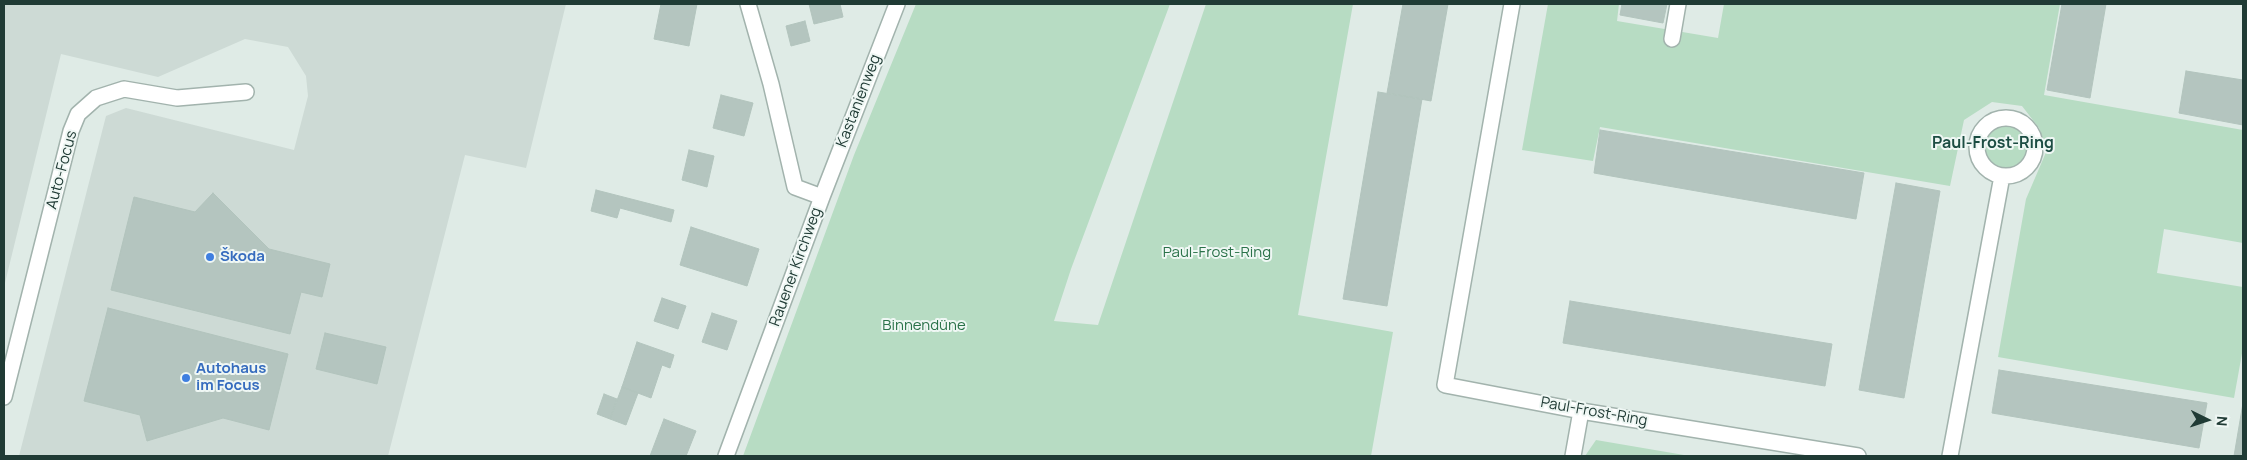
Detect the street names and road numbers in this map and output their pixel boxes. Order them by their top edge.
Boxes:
street label: Kastanienweg [833,52,885,150]
street label: Auto-Focus [43,129,81,211]
street label: Rauener Kirchweg [766,205,826,329]
street label: Paul-Frost-Ring [1539,394,1649,430]

